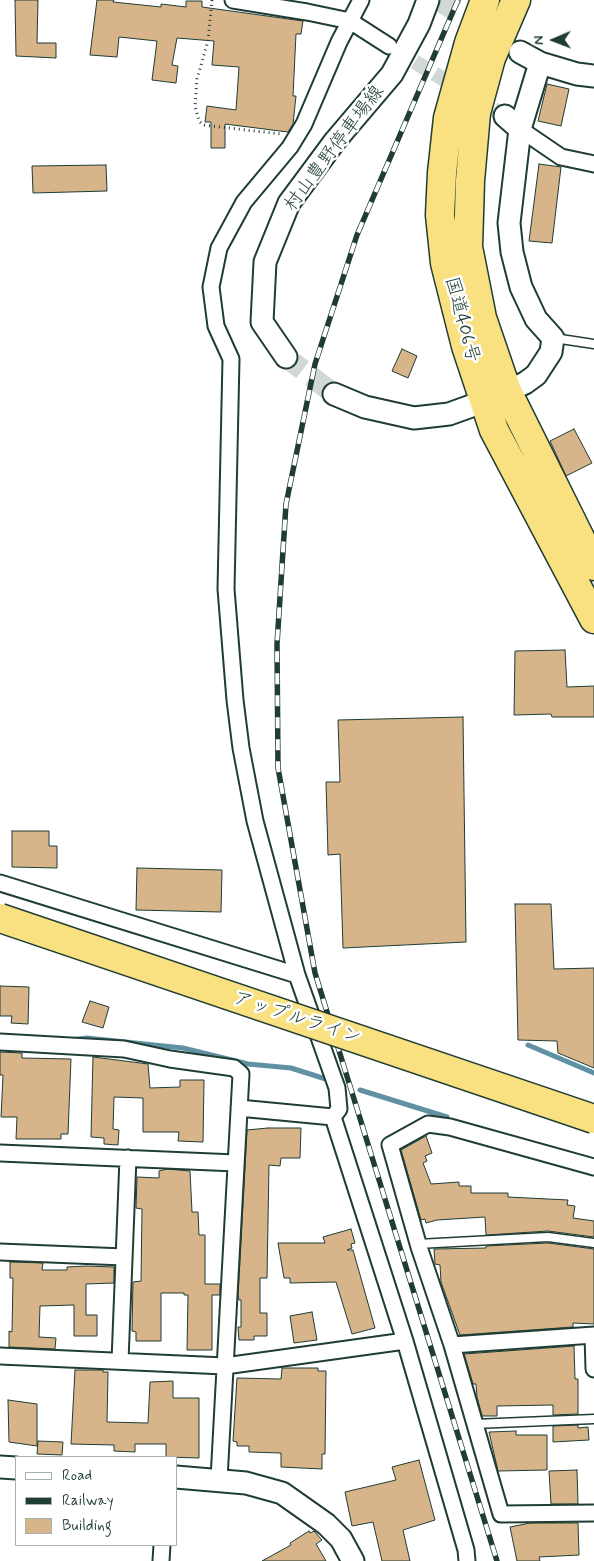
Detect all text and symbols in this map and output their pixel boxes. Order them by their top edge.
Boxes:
north arrow [529,15,579,65]
text: N [530,35,548,45]
street label: 村山豊野停車場線 [280,81,390,217]
street label: 国道406号 [439,275,483,365]
street label: アップルライン [230,988,364,1050]
legend [15,1456,178,1546]
text: Road [62,1466,92,1486]
text: Railway [62,1491,114,1511]
text: Building [62,1516,112,1536]

